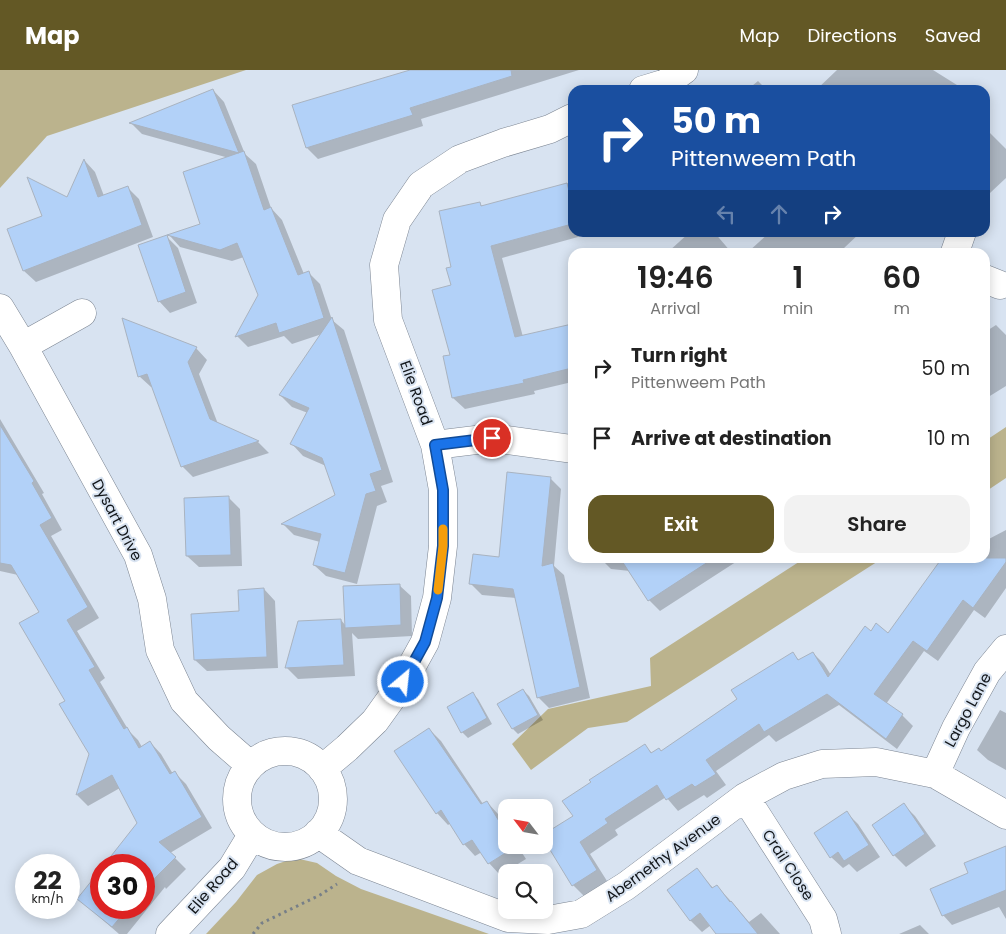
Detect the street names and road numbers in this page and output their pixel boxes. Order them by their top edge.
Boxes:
street label: Elie Road [395,358,438,428]
street label: Dysart Drive [87,475,148,564]
street label: Largo Lane [939,669,996,751]
street label: Abernethy Avenue [601,809,725,907]
street label: Crail Close [758,825,819,904]
street label: Elie Road [183,853,243,918]

